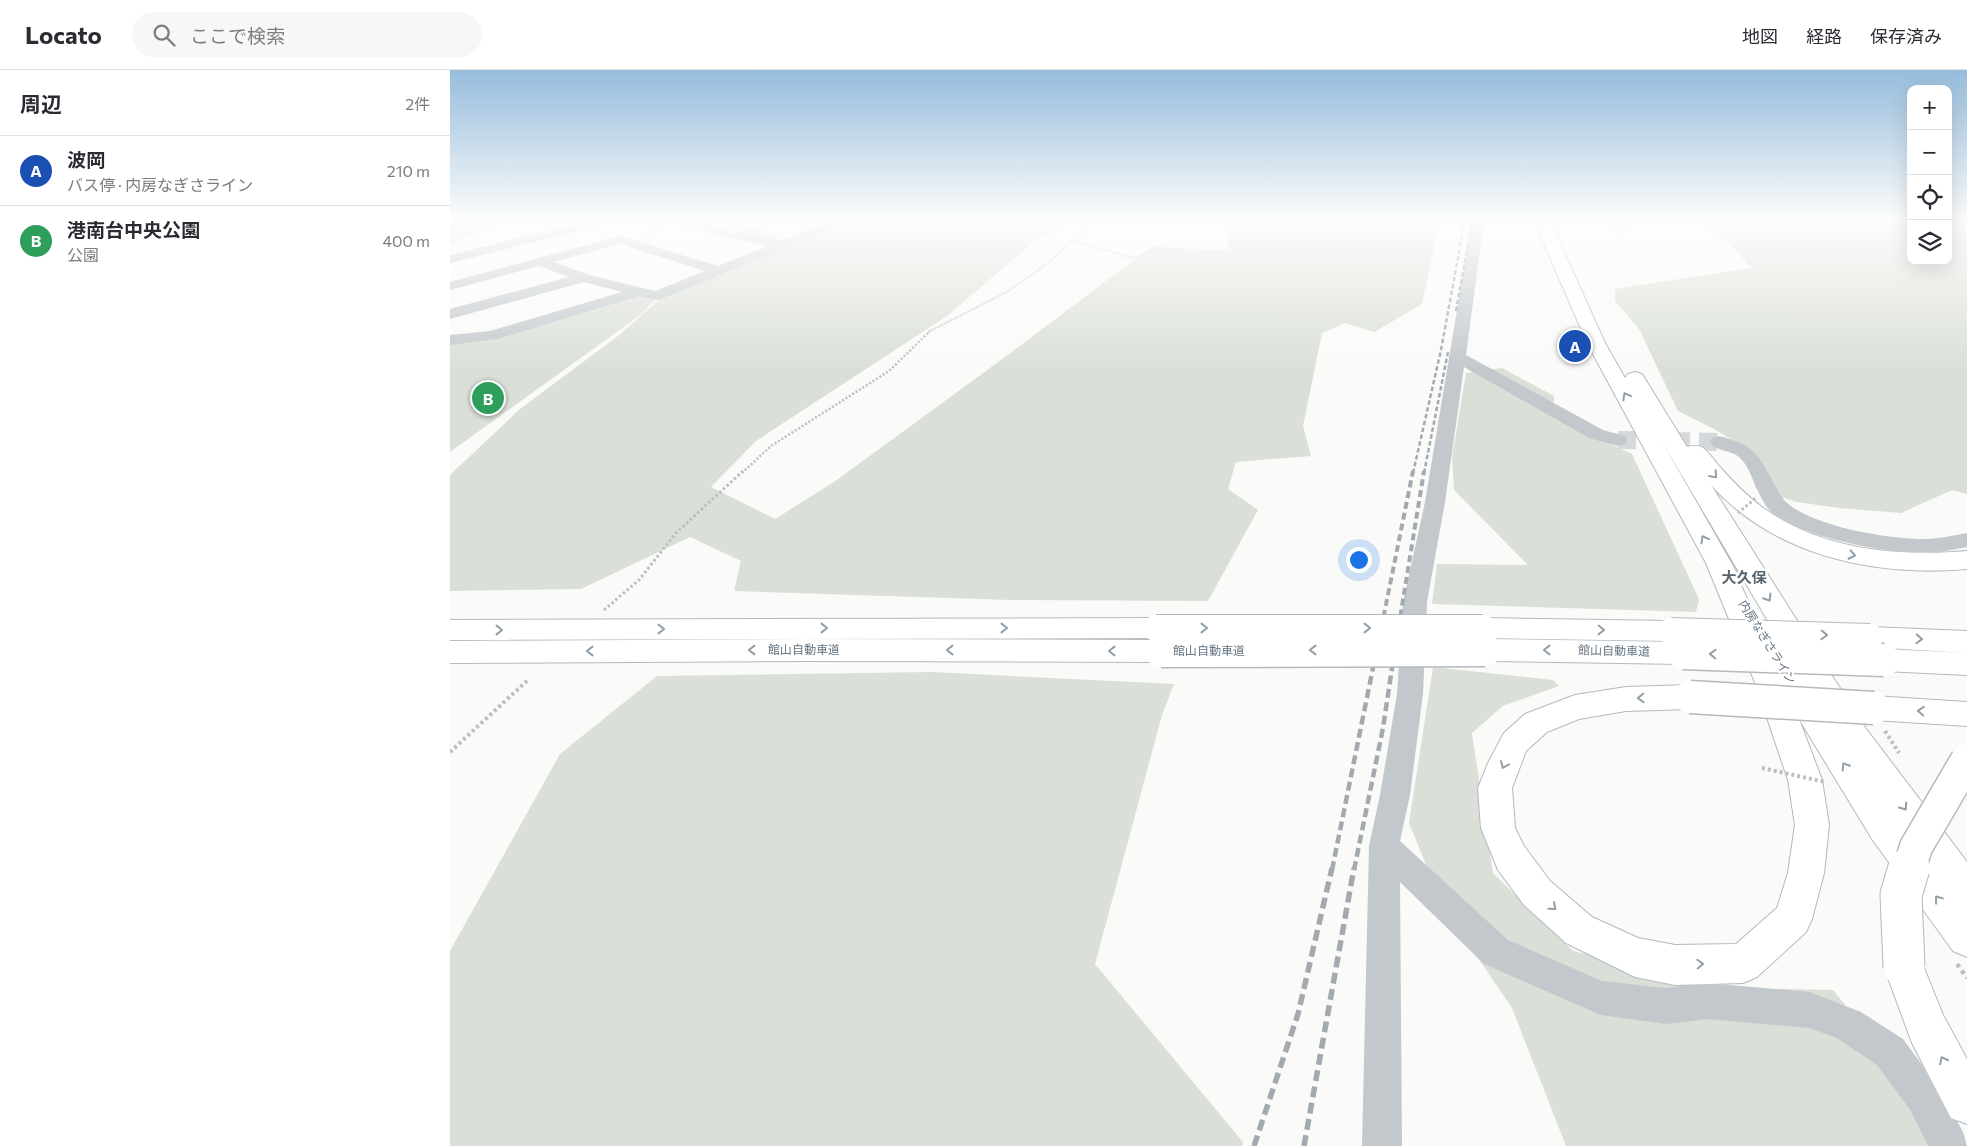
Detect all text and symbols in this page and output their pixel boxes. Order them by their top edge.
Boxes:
search box [132,12,482,57]
text: Locato [25,20,102,49]
icon: search [150,21,178,49]
text: ここで検索 [190,24,285,47]
text: 地図 [1742,25,1778,47]
text: 経路 [1806,25,1842,47]
text: 保存済み [1870,25,1942,47]
map controls [1907,85,1952,265]
button: + [1907,85,1952,130]
text: 周辺 [20,91,62,116]
text: 2件 [405,94,430,113]
button: − [1907,130,1952,175]
text: 波岡 [67,148,105,171]
text: A [30,161,42,180]
text: 210 m [387,161,430,180]
text: バス停 · 内房なぎさライン [67,175,253,194]
button: locate [1907,175,1952,220]
text: 港南台中央公園 [67,218,200,241]
button: layers [1907,220,1952,265]
text: B [31,231,41,250]
text: 400 m [382,231,430,250]
text: 公園 [67,245,99,264]
pin: A [1559,327,1591,365]
pin: B [472,379,504,417]
one-way arrow [1622,393,1632,402]
one-way arrow [1708,469,1717,478]
one-way arrow [1700,535,1710,544]
your location [1346,547,1372,573]
one-way arrow [1847,549,1856,560]
district label: 大久保 [1721,568,1767,586]
one-way arrow [1761,592,1771,601]
street label: 内房なぎさライン [1736,597,1799,686]
one-way arrow [820,623,828,633]
one-way arrow [1000,623,1008,633]
one-way arrow [1201,623,1209,633]
one-way arrow [1364,623,1371,633]
one-way arrow [495,624,503,635]
one-way arrow [658,624,665,634]
one-way arrow [1598,625,1606,635]
one-way arrow [1821,630,1829,641]
one-way arrow [1915,634,1923,645]
street label: 館山自動車道 [768,642,840,656]
street label: 館山自動車道 [1578,642,1650,658]
street label: 館山自動車道 [1173,643,1245,657]
one-way arrow [748,645,756,655]
one-way arrow [946,645,954,655]
one-way arrow [1309,645,1317,656]
one-way arrow [1543,645,1550,655]
one-way arrow [586,646,594,656]
one-way arrow [1108,646,1116,656]
one-way arrow [1709,648,1717,659]
one-way arrow [1637,693,1644,703]
one-way arrow [1916,706,1924,717]
one-way arrow [1499,760,1510,769]
one-way arrow [1842,762,1851,772]
one-way arrow [1898,801,1907,811]
one-way arrow [1935,895,1944,905]
one-way arrow [1547,902,1556,911]
one-way arrow [1696,959,1704,969]
one-way arrow [1939,1056,1949,1065]

